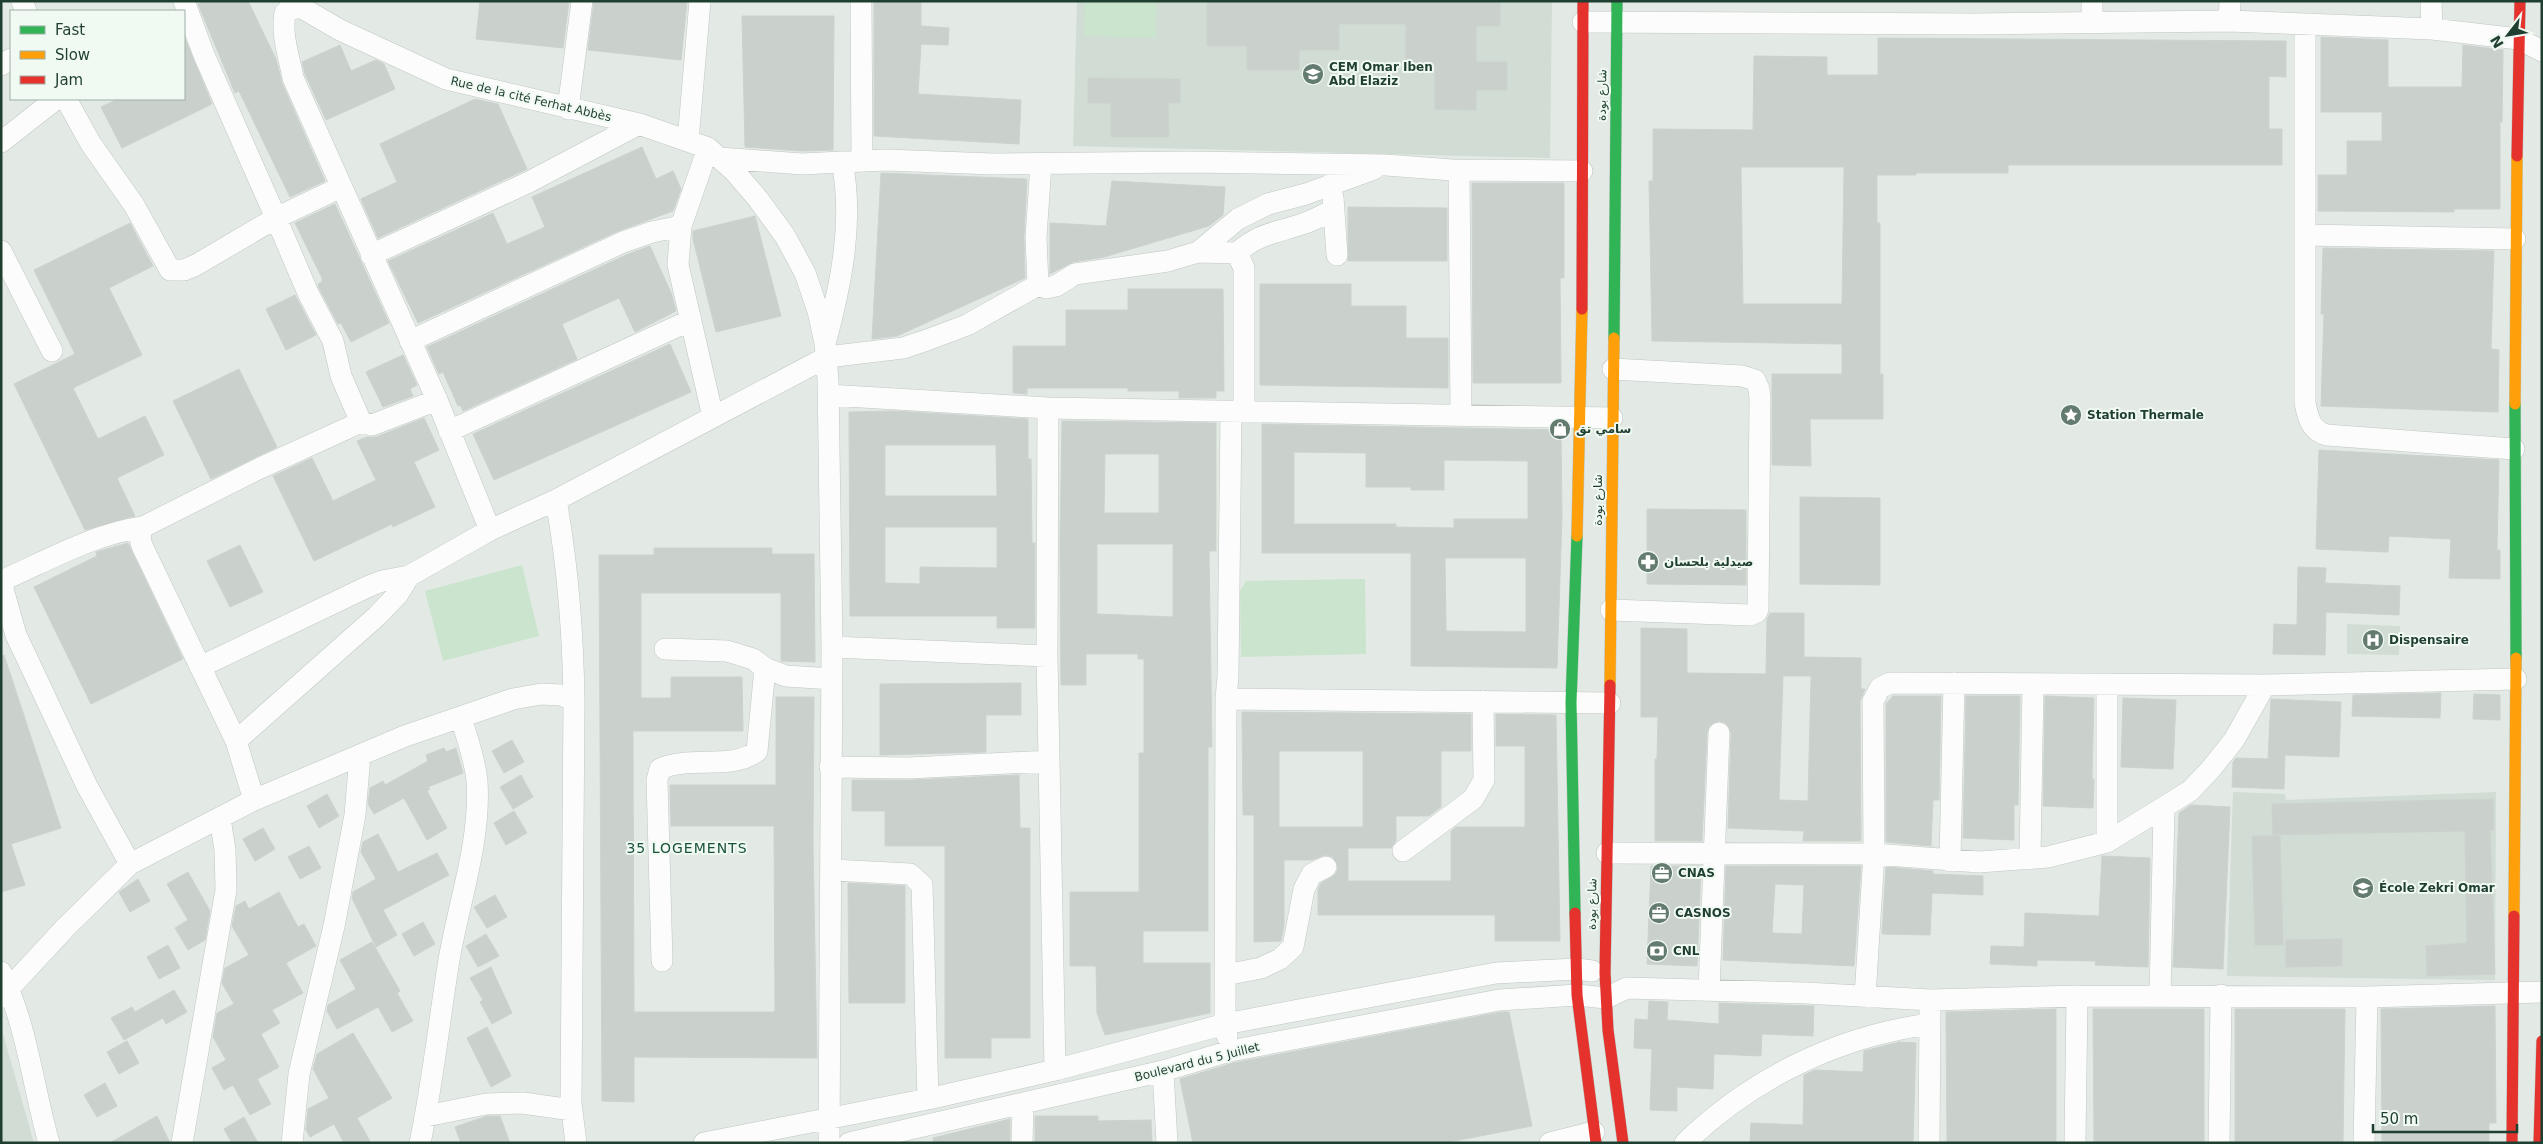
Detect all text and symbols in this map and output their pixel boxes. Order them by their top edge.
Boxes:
legend [10,10,185,100]
north arrow [2483,10,2533,60]
text: Fast [55,21,85,39]
text: N [2487,33,2507,51]
text: Slow [55,46,90,64]
place label: CEM Omar Iben Abd Elaziz [1329,60,1433,88]
school or university icon: CEM Omar Iben Abd Elaziz [1301,62,1325,86]
street label: شارع بودة [1595,69,1610,121]
text: Jam [54,71,83,89]
street label: Rue de la cité Ferhat Abbès [449,74,613,124]
place icon: Station Thermale [2059,403,2083,427]
place label: Station Thermale [2087,408,2204,422]
shop icon: سامي تق [1548,417,1572,441]
place label: سامي تق [1576,422,1631,436]
street label: شارع بودة [1591,474,1606,526]
pharmacy icon: صيدلية بلحسان [1636,550,1660,574]
place label: صيدلية بلحسان [1664,555,1753,569]
hospital icon: Dispensaire [2361,628,2385,652]
place label: Dispensaire [2389,633,2469,647]
district label: 35 LOGEMENTS [626,840,748,856]
office icon: CNAS [1650,861,1674,885]
place label: CNAS [1678,866,1715,880]
school or university icon: École Zekri Omar [2351,876,2375,900]
street label: شارع بودة [1585,878,1600,930]
place label: École Zekri Omar [2379,880,2495,895]
office icon: CASNOS [1647,901,1671,925]
place label: CASNOS [1675,906,1731,920]
bank icon: CNL [1645,939,1669,963]
place label: CNL [1673,944,1700,958]
street label: Boulevard du 5 Juillet [1133,1040,1261,1084]
scale bar [2373,1102,2517,1134]
text: 50 m [2380,1110,2418,1128]

